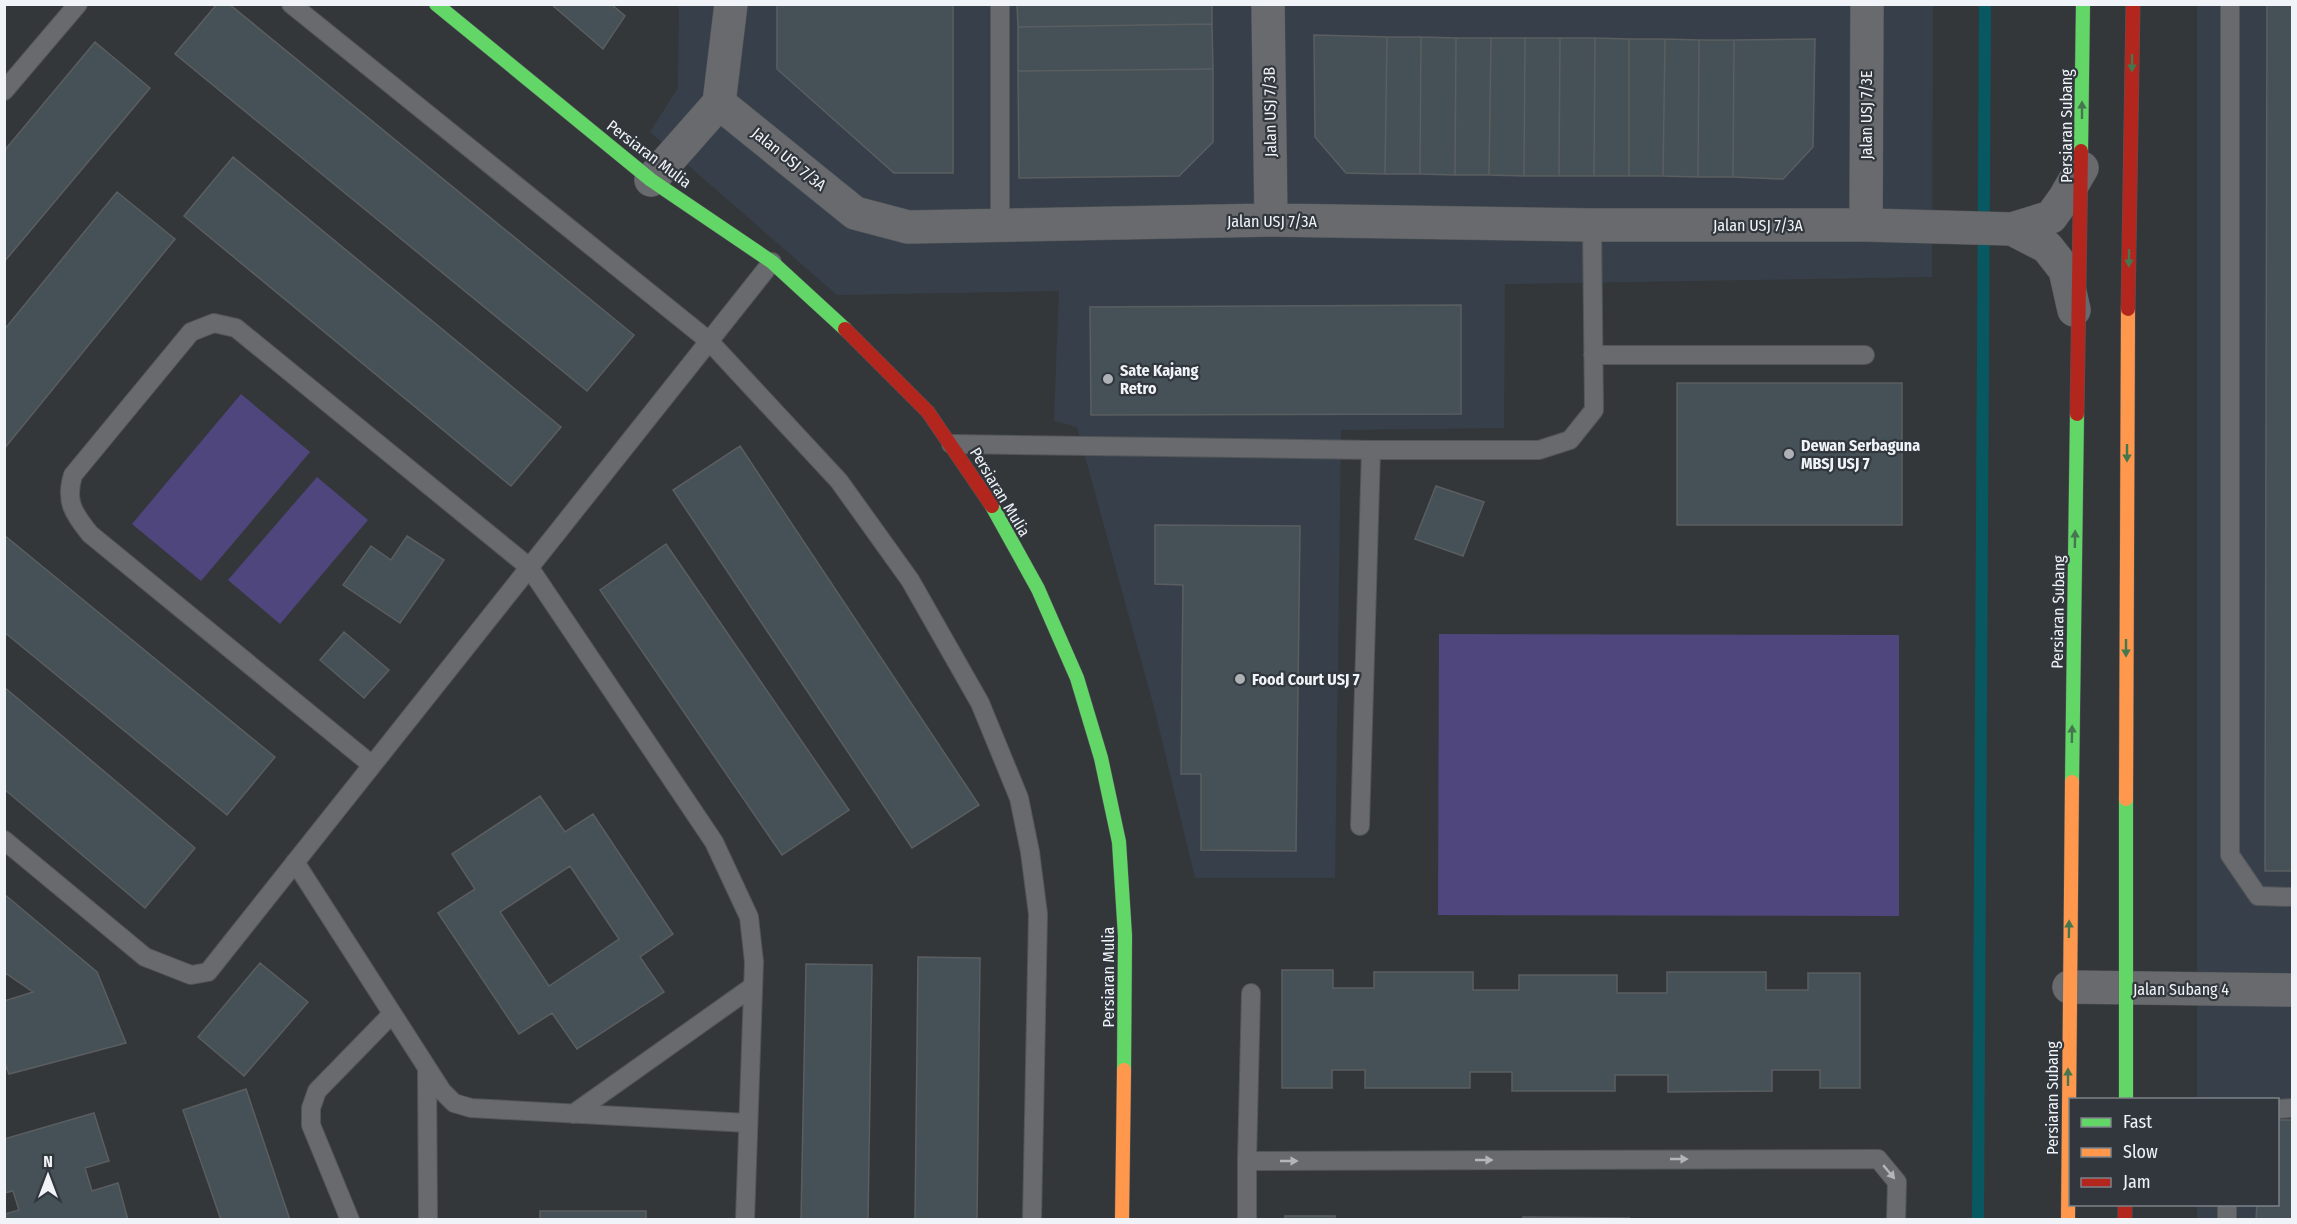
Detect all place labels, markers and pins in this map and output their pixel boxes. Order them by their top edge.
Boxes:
place label: Sate Kajang Retro [1120,361,1198,398]
marker: Sate Kajang Retro [1101,372,1115,386]
place label: Dewan Serbaguna MBSJ USJ 7 [1801,436,1920,473]
marker: Dewan Serbaguna MBSJ USJ 7 [1782,447,1796,461]
place label: Food Court USJ 7 [1252,670,1360,689]
marker: Food Court USJ 7 [1233,672,1247,686]

